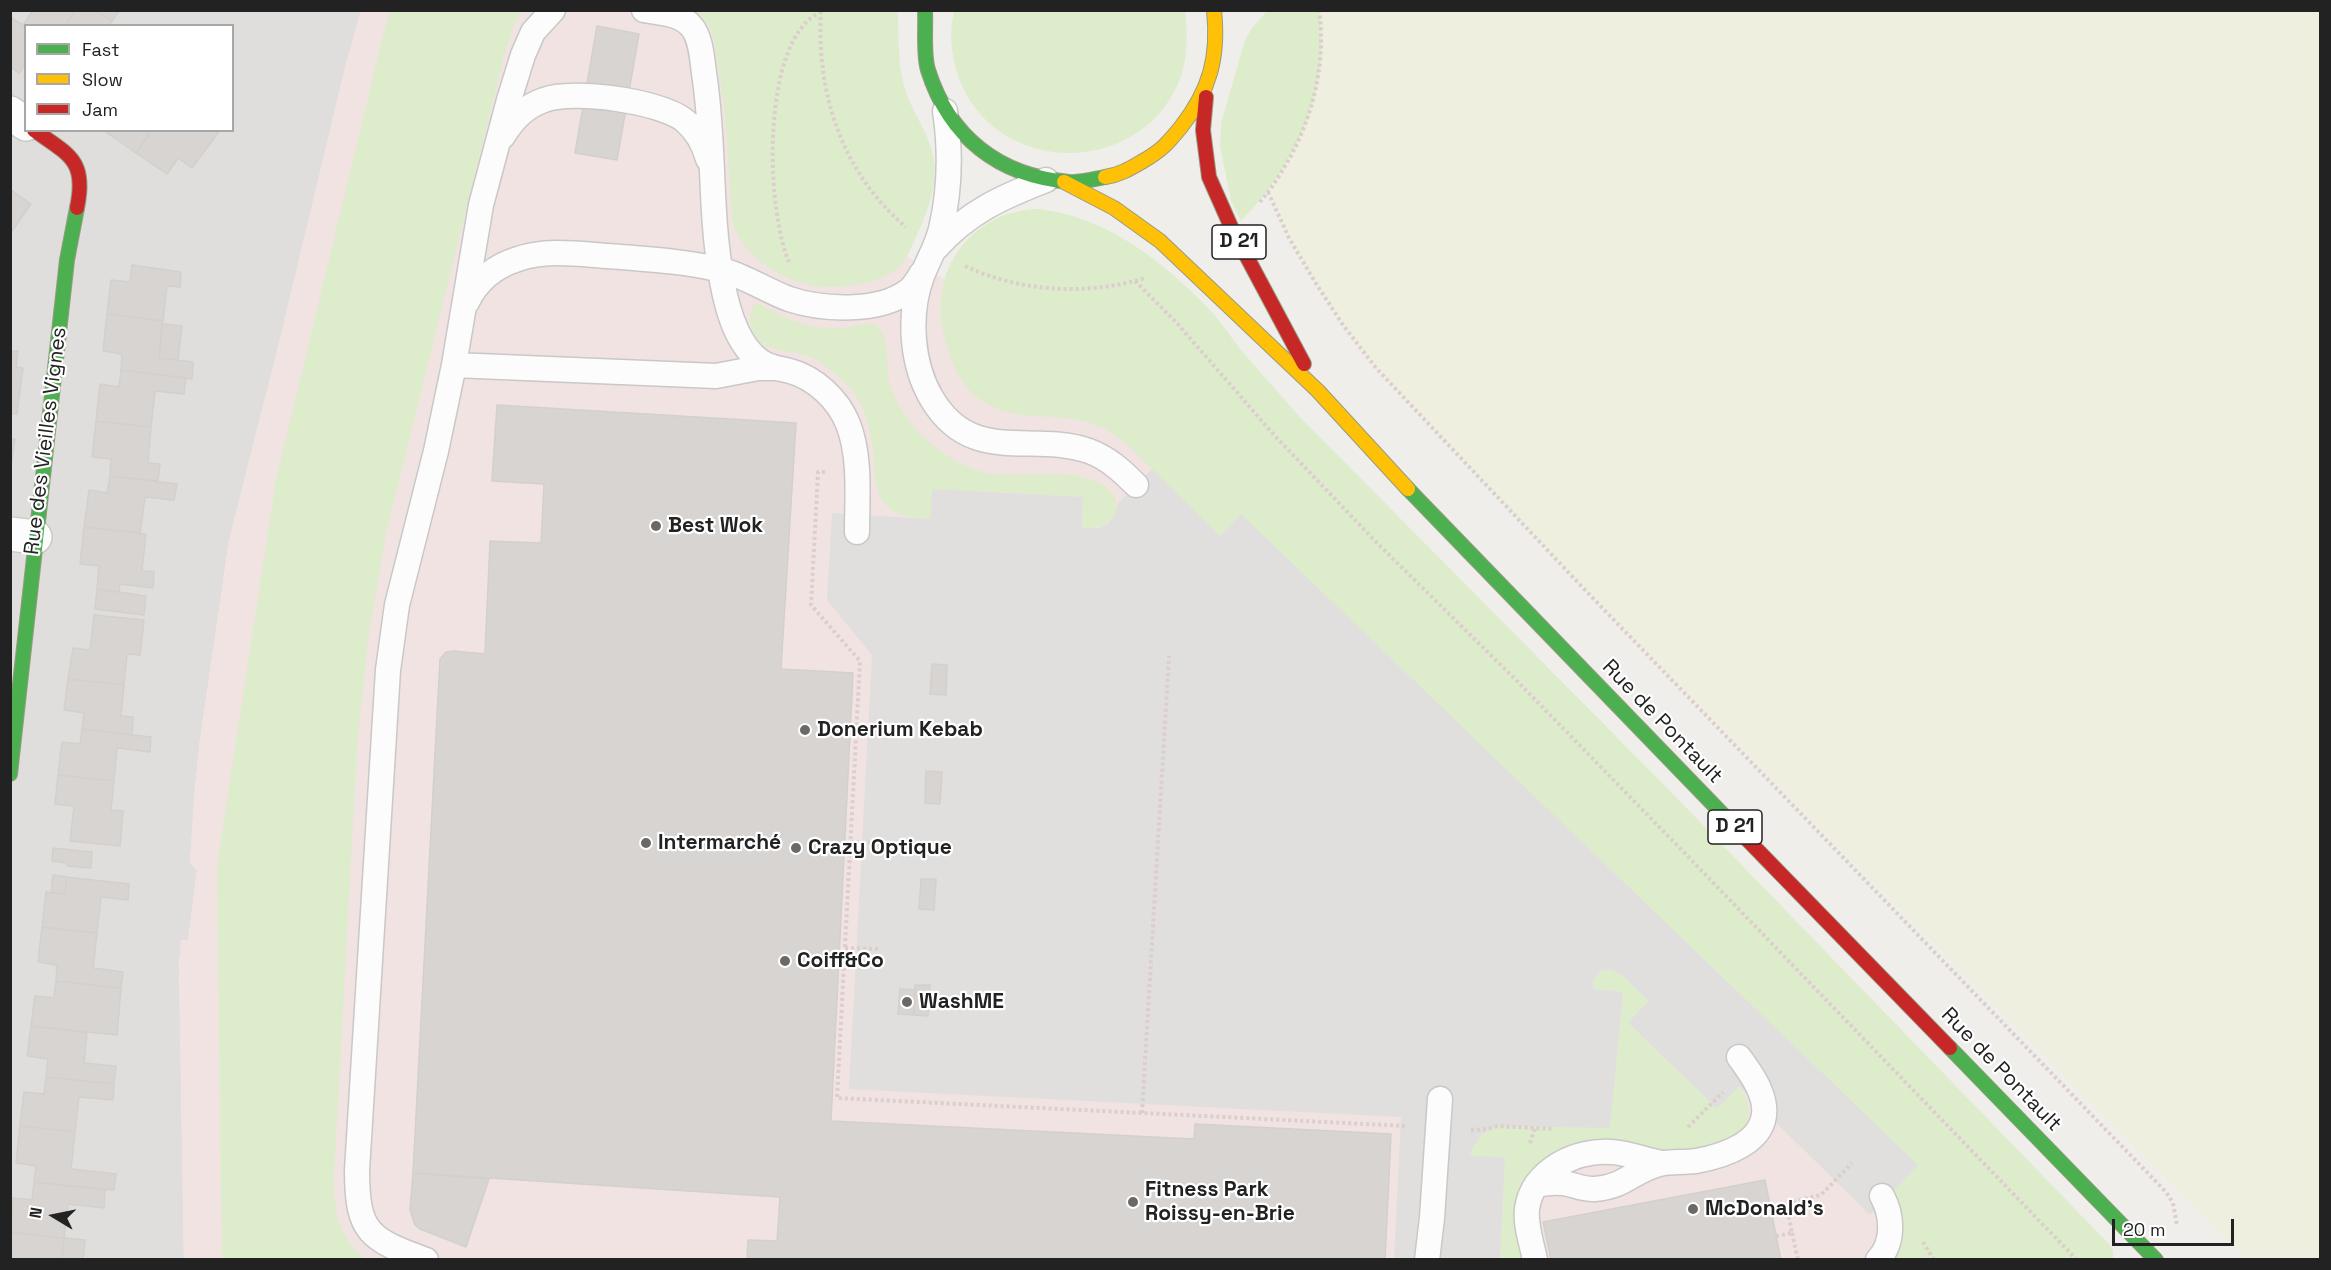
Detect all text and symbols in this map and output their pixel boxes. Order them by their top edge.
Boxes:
legend [24,24,234,132]
text: Fast [82,38,119,61]
text: Slow [82,68,123,91]
text: Jam [82,98,118,121]
road number: D 21 [1212,225,1266,259]
street label: Rue des Vieilles Vignes [20,326,72,556]
place label: Best Wok [668,513,763,539]
marker: Best Wok [649,519,663,533]
street label: Rue de Pontault [1597,655,1727,789]
place label: Donerium Kebab [817,717,983,743]
marker: Donerium Kebab [798,723,812,737]
road number: D 21 [1708,810,1762,844]
place label: Intermarché [658,830,781,856]
place label: Crazy Optique [808,835,952,861]
marker: Intermarché [639,836,653,850]
marker: Crazy Optique [789,841,803,855]
place label: Coiff&Co [797,948,884,974]
marker: Coiff&Co [778,954,792,968]
place label: WashME [919,989,1004,1015]
marker: WashME [900,995,914,1009]
street label: Rue de Pontault [1936,1003,2066,1137]
place label: Fitness Park Roissy-en-Brie [1145,1177,1295,1227]
north arrow [24,1186,84,1246]
marker: Fitness Park Roissy-en-Brie [1126,1195,1140,1209]
place label: McDonald's [1705,1196,1824,1222]
marker: McDonald's [1686,1202,1700,1216]
text: N [25,1206,47,1220]
scale bar [2115,1207,2236,1245]
text: 20 m [2123,1218,2166,1241]

